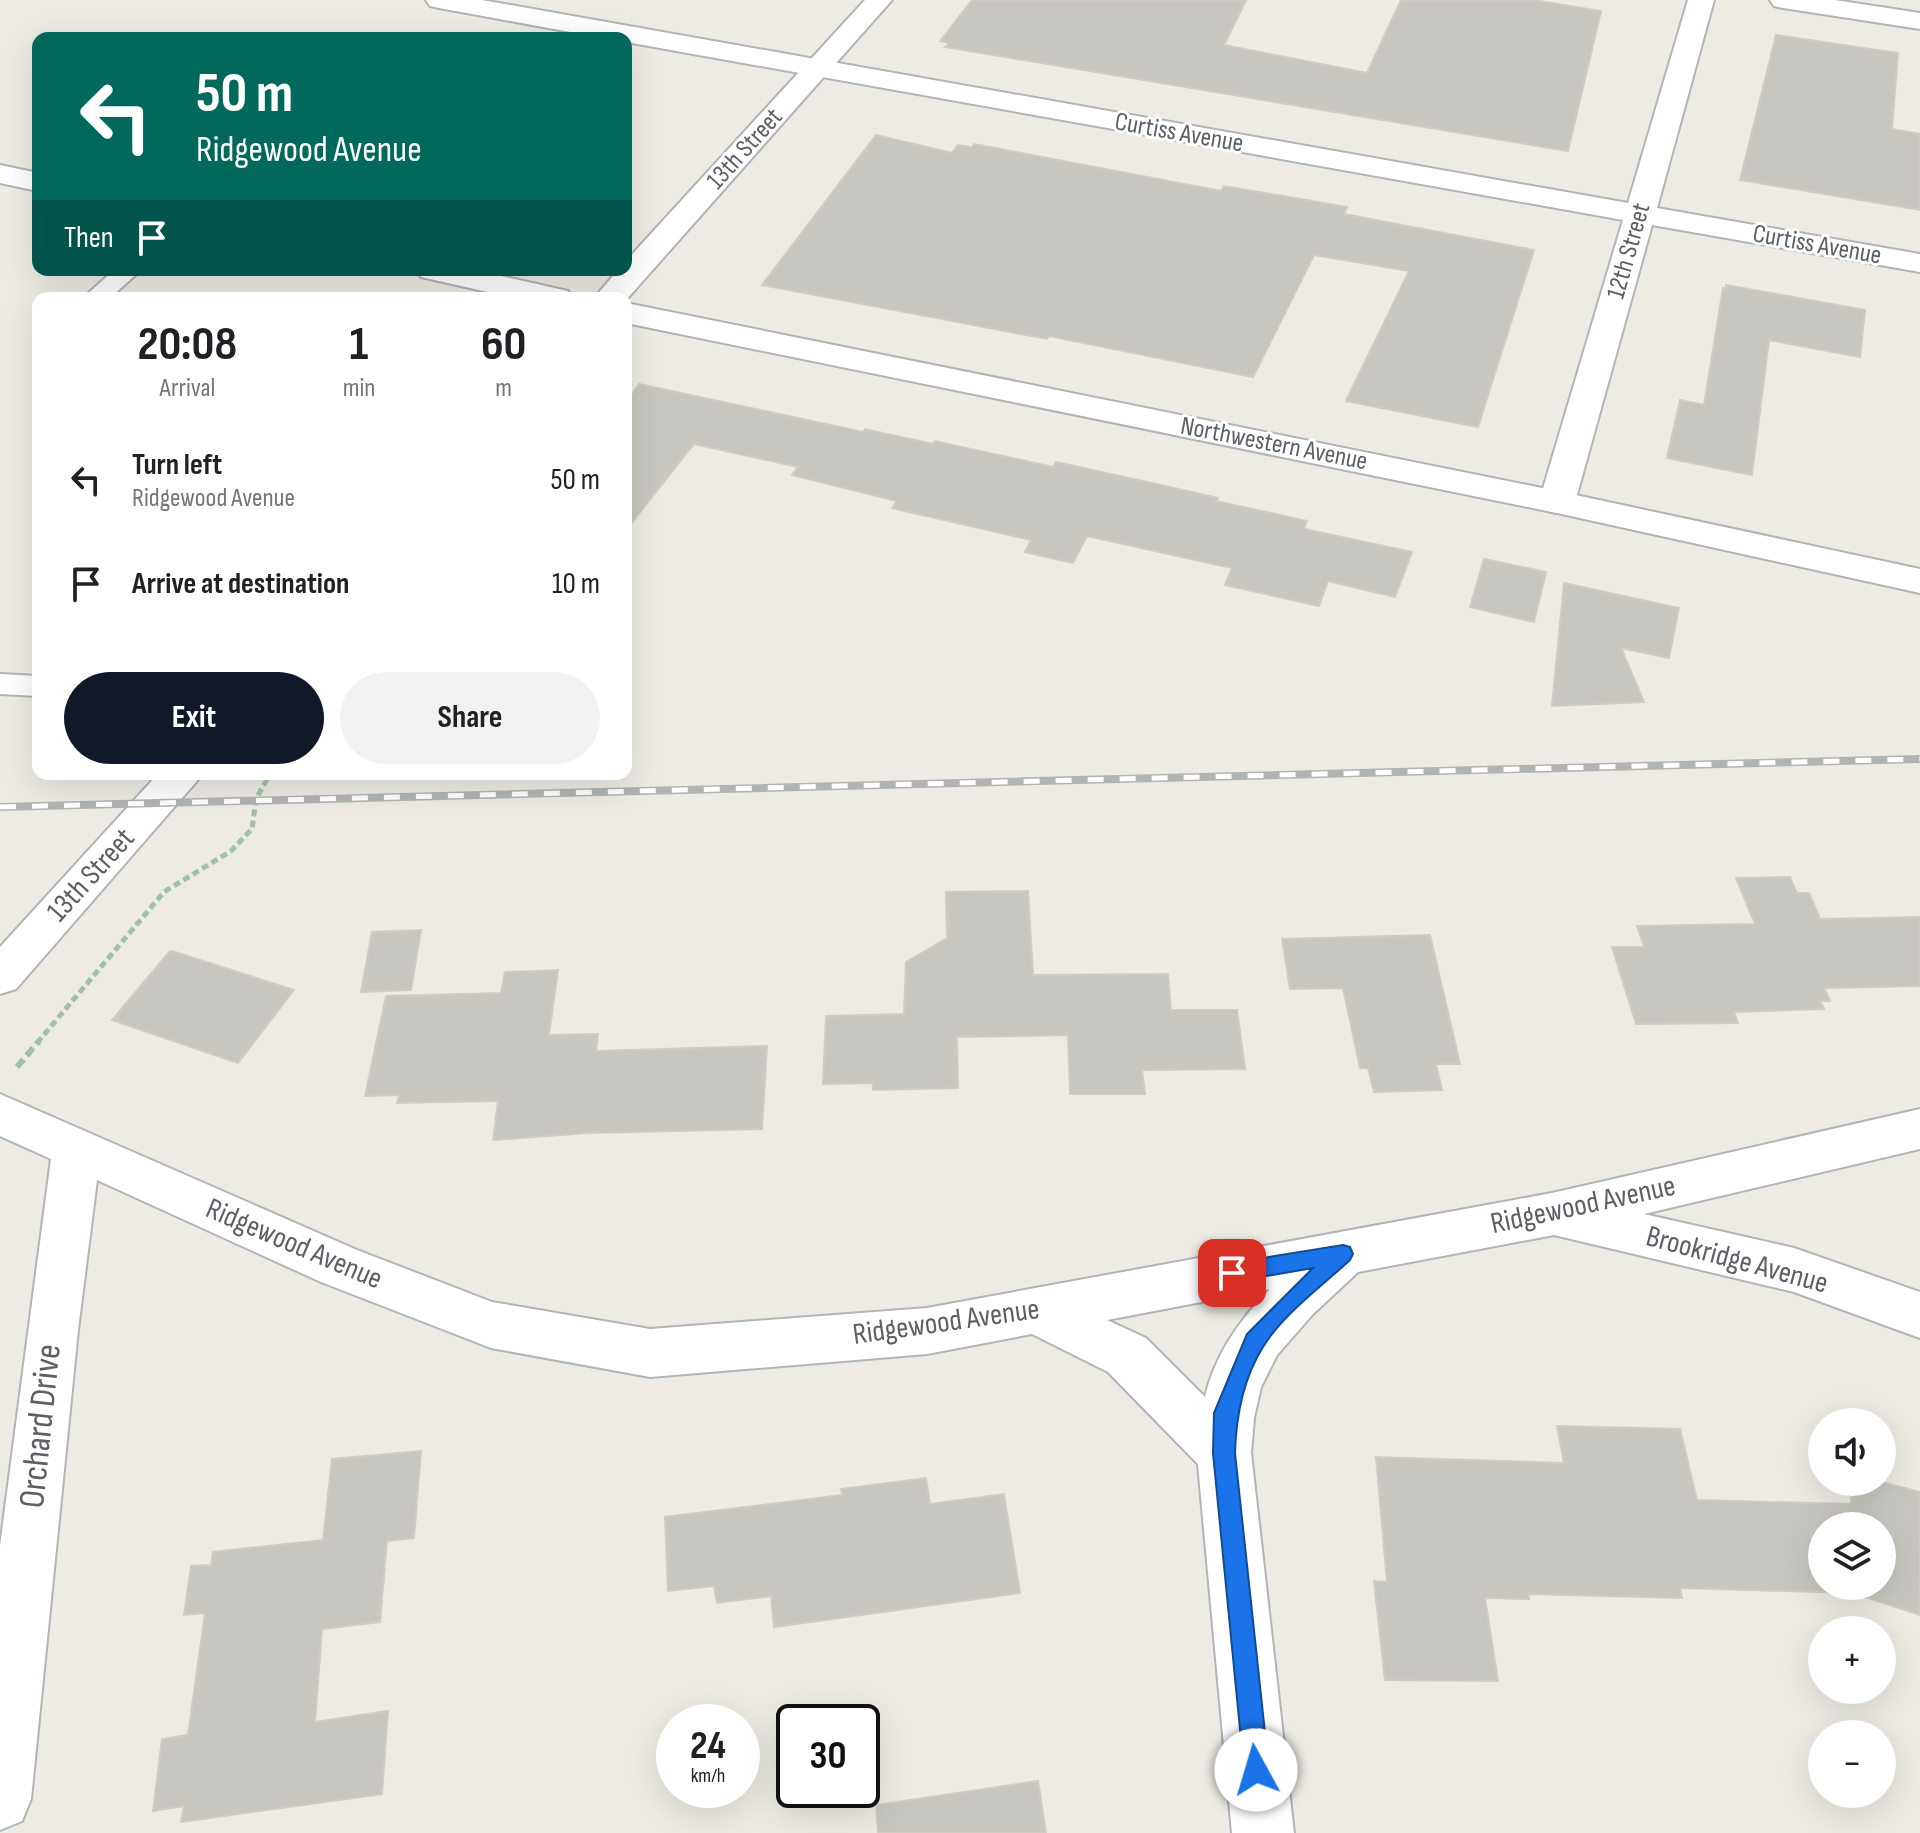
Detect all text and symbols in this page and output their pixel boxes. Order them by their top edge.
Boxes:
text: 50 m [196,61,293,128]
icon: left [64,64,168,168]
street label: 13th Street [701,102,789,196]
street label: Curtiss Avenue [1112,106,1246,160]
text: Ridgewood Avenue [196,129,422,172]
street label: 12th Street [1601,199,1657,302]
icon: arrive [130,216,174,260]
street label: Curtiss Avenue [1750,218,1884,272]
text: Then [64,220,114,256]
text: 20:08 [138,316,237,373]
text: 1 [350,316,368,373]
text: 60 [481,316,526,373]
text: Arrival [159,373,215,404]
text: min [343,373,375,404]
text: m [495,373,512,404]
street label: Northwestern Avenue [1178,411,1370,477]
text: Turn left [132,447,222,483]
icon: left [64,458,108,502]
text: 50 m [551,462,600,498]
text: Ridgewood Avenue [132,483,295,514]
icon: arrive [64,562,108,606]
text: Arrive at destination [132,566,349,602]
text: 10 m [552,566,600,602]
button: Exit [64,672,324,764]
button: Share [340,672,600,764]
street label: 13th Street [40,821,142,929]
street label: Ridgewood Avenue [1487,1168,1679,1242]
street label: Ridgewood Avenue [200,1191,388,1297]
street label: Brookridge Avenue [1642,1218,1832,1302]
pin [1198,1239,1266,1307]
icon: arrive [1210,1251,1254,1295]
street label: Ridgewood Avenue [850,1291,1042,1353]
street label: Orchard Drive [11,1342,71,1510]
map controls [1808,1408,1896,1808]
button: sound [1808,1408,1896,1496]
button: layers [1808,1512,1896,1600]
button: + [1808,1616,1896,1704]
speed limit sign: 30 [776,1704,880,1808]
button: − [1808,1720,1896,1808]
text: 24 [690,1722,726,1770]
position arrow [1214,1728,1298,1812]
text: km/h [691,1764,725,1788]

